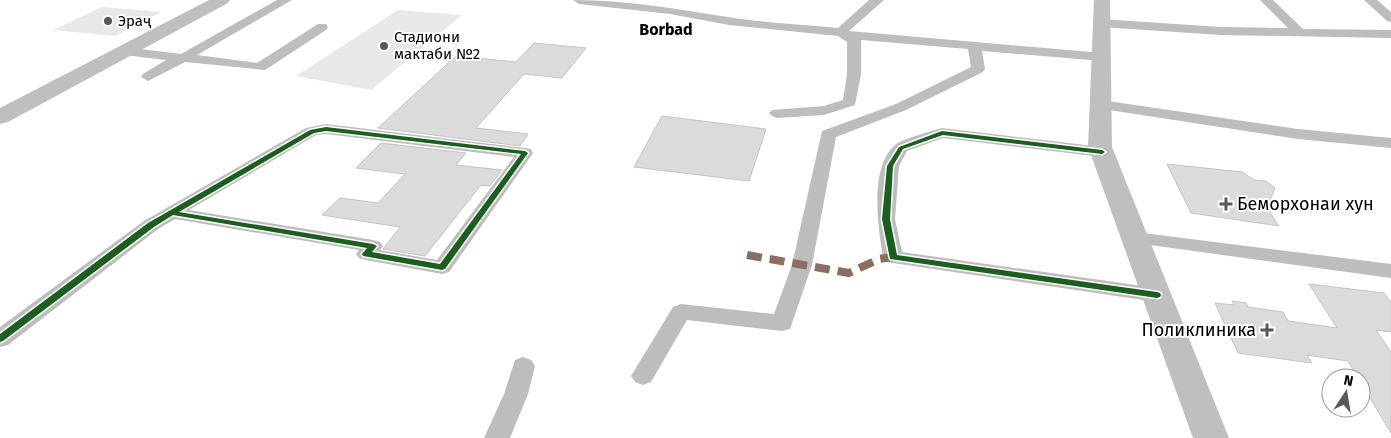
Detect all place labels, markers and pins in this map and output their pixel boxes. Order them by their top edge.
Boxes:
place label: Эраҷ [118,12,152,30]
marker: Эраҷ [102,15,114,27]
place label: Стадиони мактаби №2 [394,28,480,63]
marker: Стадиони мактаби №2 [378,40,390,52]
place label: Беморхонаи хун [1237,193,1374,215]
marker: Беморхонаи хун [1219,197,1233,211]
place label: Поликлиника [1142,319,1256,341]
marker: Поликлиника [1260,323,1274,337]

